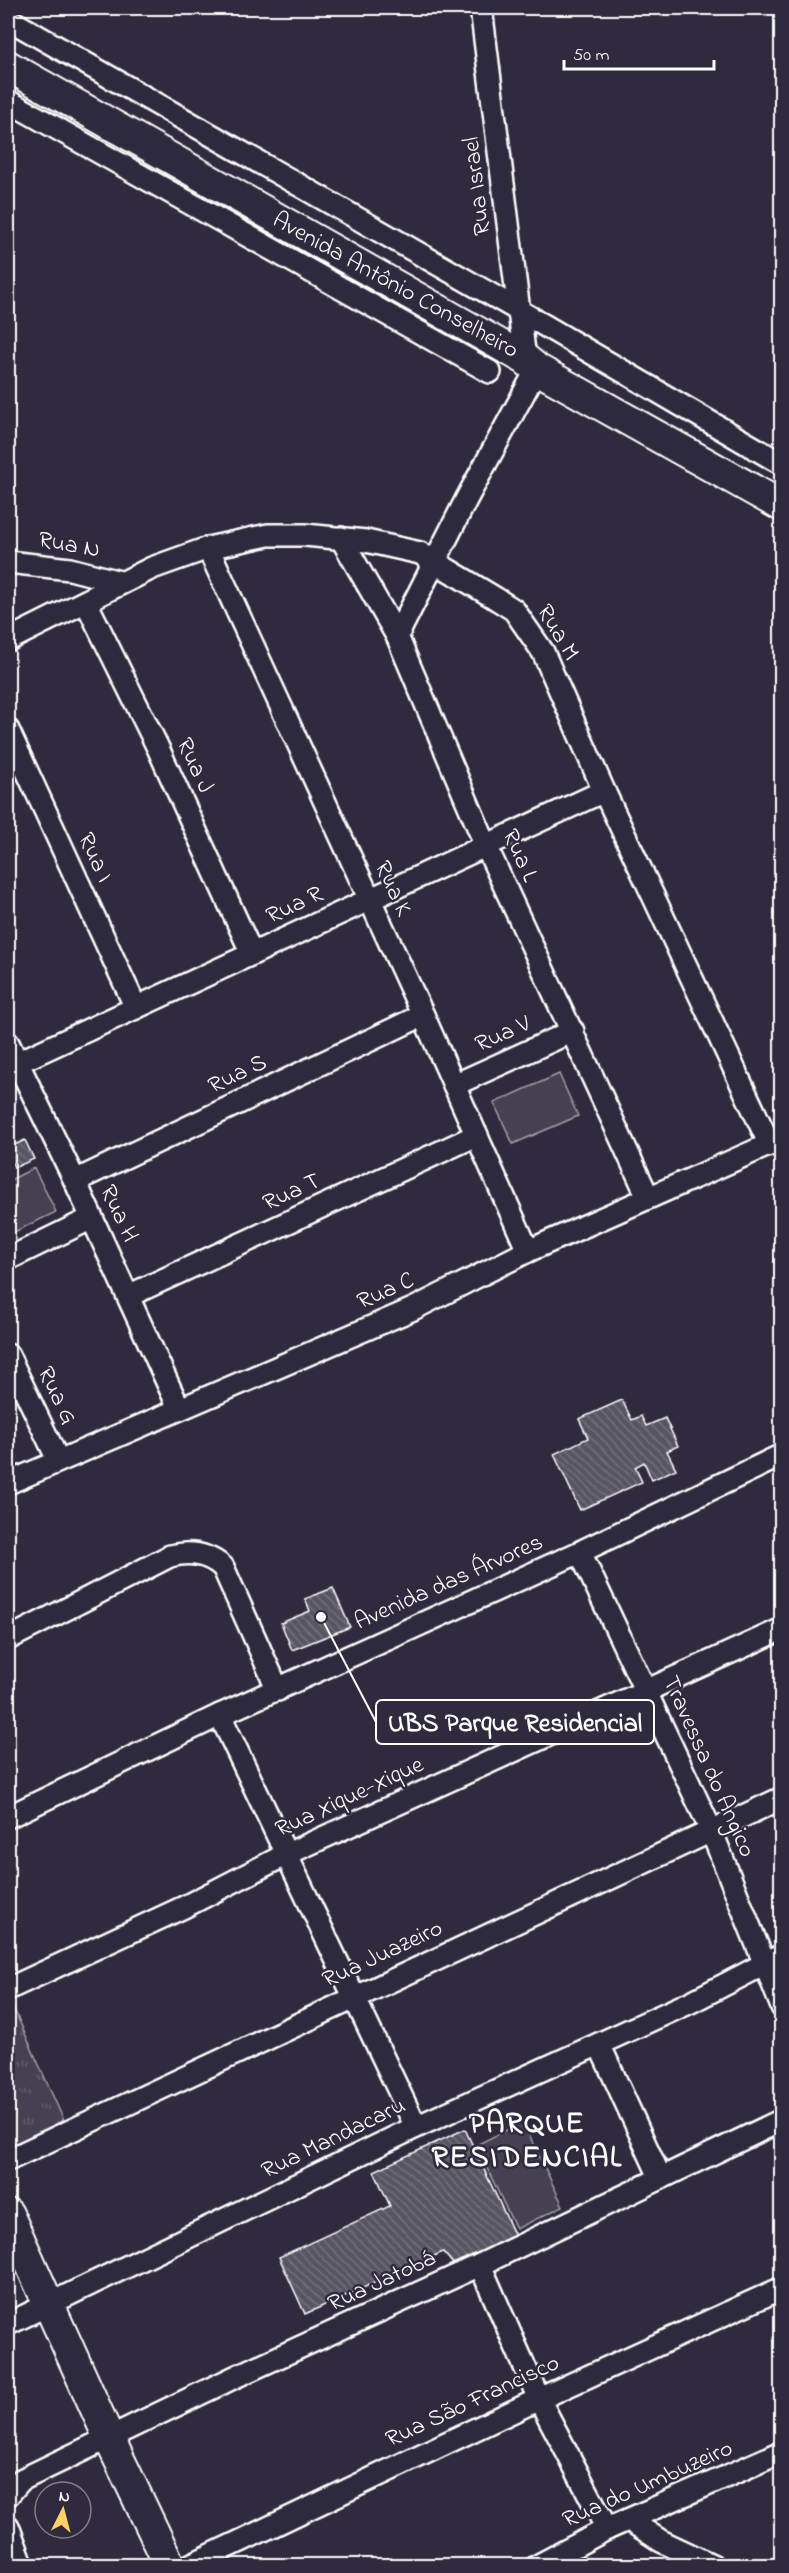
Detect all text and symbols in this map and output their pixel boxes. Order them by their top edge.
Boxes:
scale bar [564,33,714,71]
text: 50 m [573,43,610,69]
street label: Rua Israel [455,135,501,237]
street label: Avenida Antônio Conselheiro [265,204,525,368]
street label: Rua N [35,523,103,569]
street label: Rua M [526,598,588,668]
street label: Rua J [166,732,222,800]
street label: Rua L [492,824,546,888]
street label: Rua I [67,827,121,889]
street label: Rua K [364,856,420,923]
street label: Rua R [261,877,330,934]
street label: Rua V [470,1007,537,1063]
street label: Rua S [203,1046,273,1104]
street label: Rua T [258,1164,327,1221]
street label: Rua H [89,1179,147,1249]
street label: Rua C [352,1264,420,1320]
street label: Rua G [27,1361,85,1431]
street label: Avenida das Árvores [349,1526,549,1640]
street label: Travessa do Angico [652,1671,764,1863]
callout: UBS Parque Residencial [376,1700,654,1744]
text: UBS Parque Residencial [388,1706,642,1744]
street label: Rua Xique-Xique [270,1748,430,1848]
street label: Rua Juazeiro [317,1912,449,1998]
street label: Rua Mandacaru [256,2089,412,2189]
district label: PARQUE RESIDENCIAL [431,2103,623,2181]
street label: Rua Jatobá [322,2242,442,2322]
street label: Rua São Francisco [380,2346,566,2458]
street label: Rua do Umbuzeiro [557,2432,739,2538]
north arrow [33,2480,93,2540]
text: N [58,2485,71,2510]

